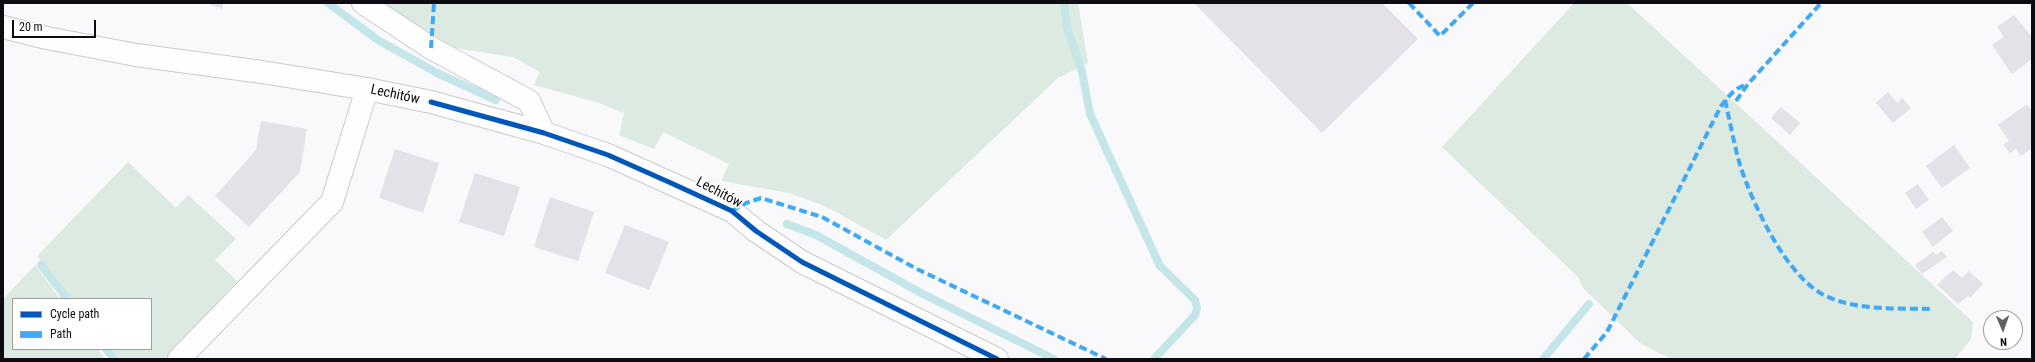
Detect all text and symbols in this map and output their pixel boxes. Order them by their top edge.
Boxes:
scale bar [14,12,98,38]
text: 20 m [19,20,43,34]
street label: Lechitów [369,82,421,108]
street label: Lechitów [693,174,745,212]
legend [12,298,152,350]
text: Cycle path [50,307,99,321]
north arrow [1983,310,2023,350]
text: Path [50,327,72,341]
text: N [2000,335,2007,348]

